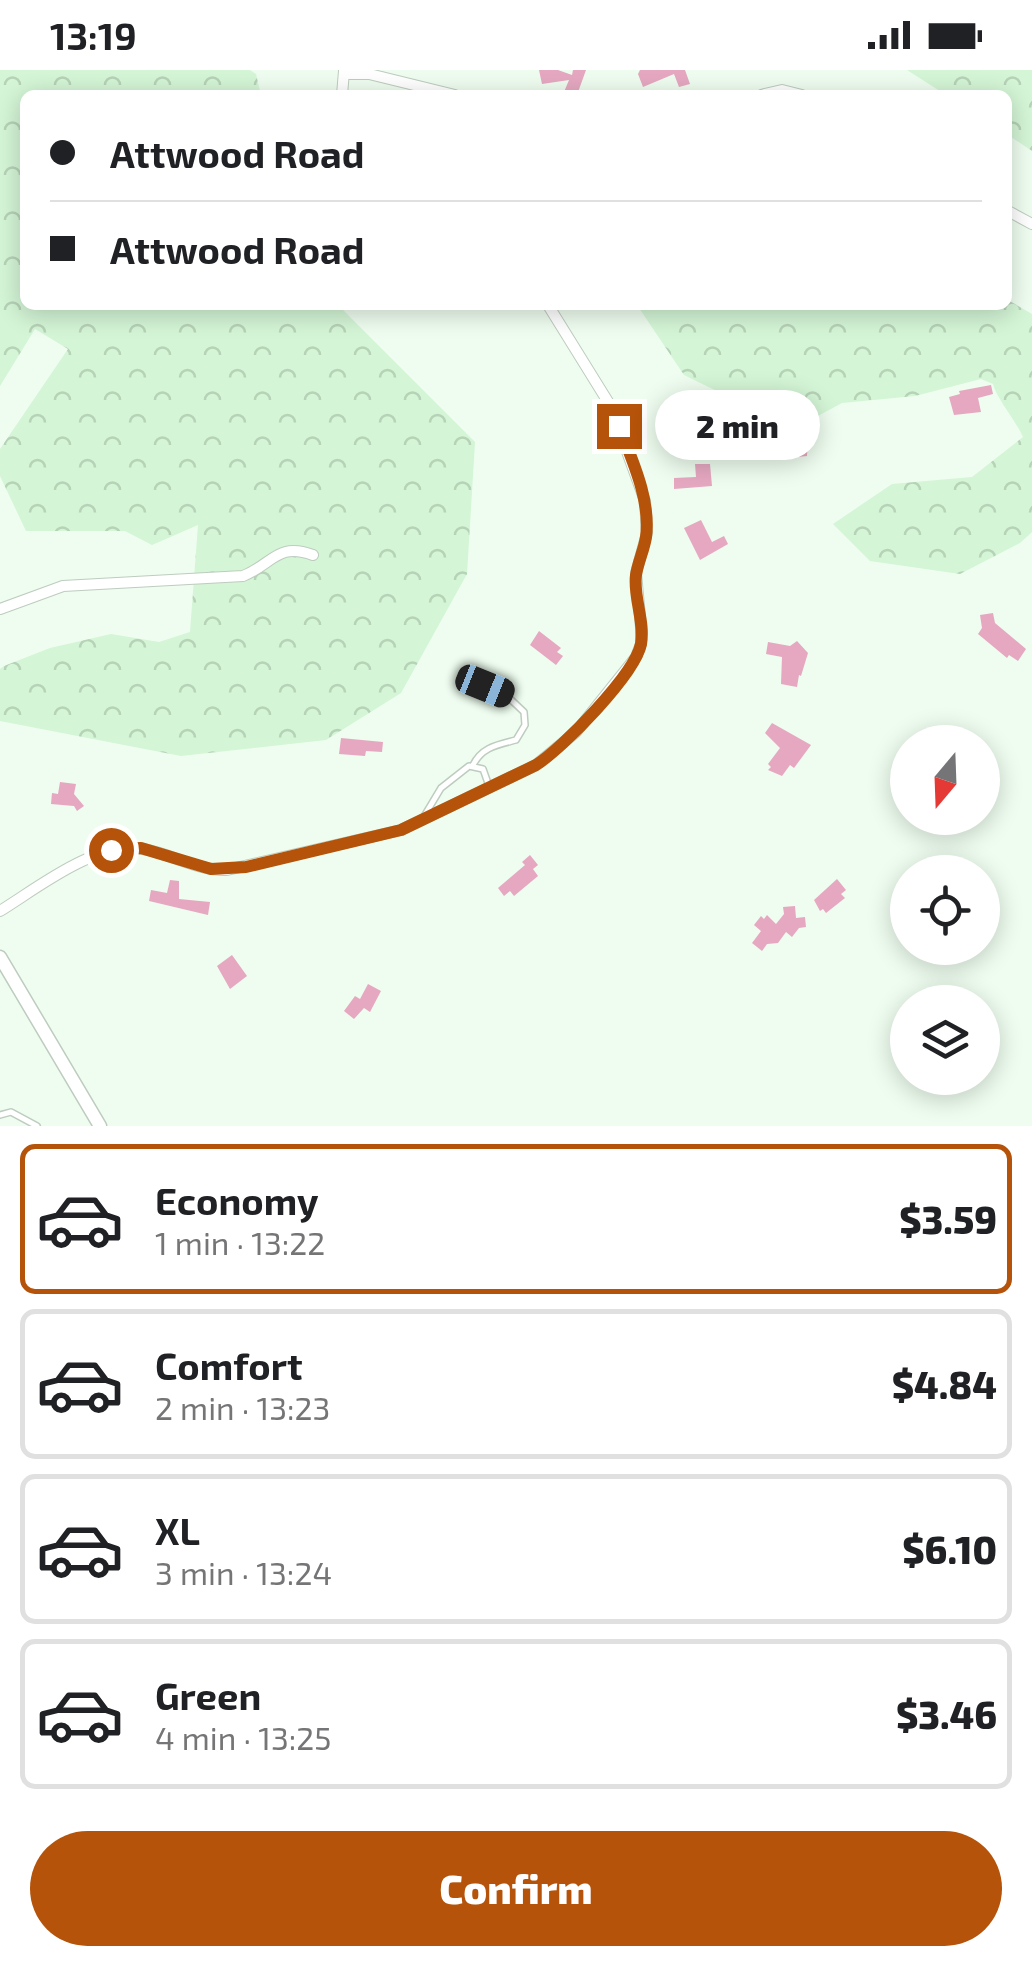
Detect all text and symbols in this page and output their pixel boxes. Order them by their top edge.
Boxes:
text: 13:19 [50,12,137,58]
text: Attwood Road [110,130,364,176]
text: Attwood Road [110,226,364,272]
callout: 2 min [654,391,819,461]
route end [597,404,642,449]
text: 2 min [696,406,779,444]
car [452,661,518,711]
north arrow [890,725,1000,835]
map controls [890,725,1000,1095]
route start [89,828,134,873]
button: locate [890,855,1000,965]
button: layers [890,985,1000,1095]
icon: car [35,1174,125,1264]
text: Economy [155,1177,319,1223]
text: $3.59 [899,1196,997,1242]
text: 1 min · 13:22 [155,1223,325,1261]
icon: car [35,1339,125,1429]
text: Comfort [155,1342,303,1388]
text: $4.84 [892,1361,997,1407]
text: 2 min · 13:23 [155,1388,330,1426]
icon: car [35,1504,125,1594]
text: XL [155,1507,200,1553]
text: $6.10 [902,1526,997,1572]
text: 3 min · 13:24 [155,1553,332,1591]
icon: car [35,1669,125,1759]
text: Green [155,1672,261,1718]
text: $3.46 [896,1691,997,1737]
text: 4 min · 13:25 [155,1718,331,1756]
button: Confirm [30,1831,1002,1946]

